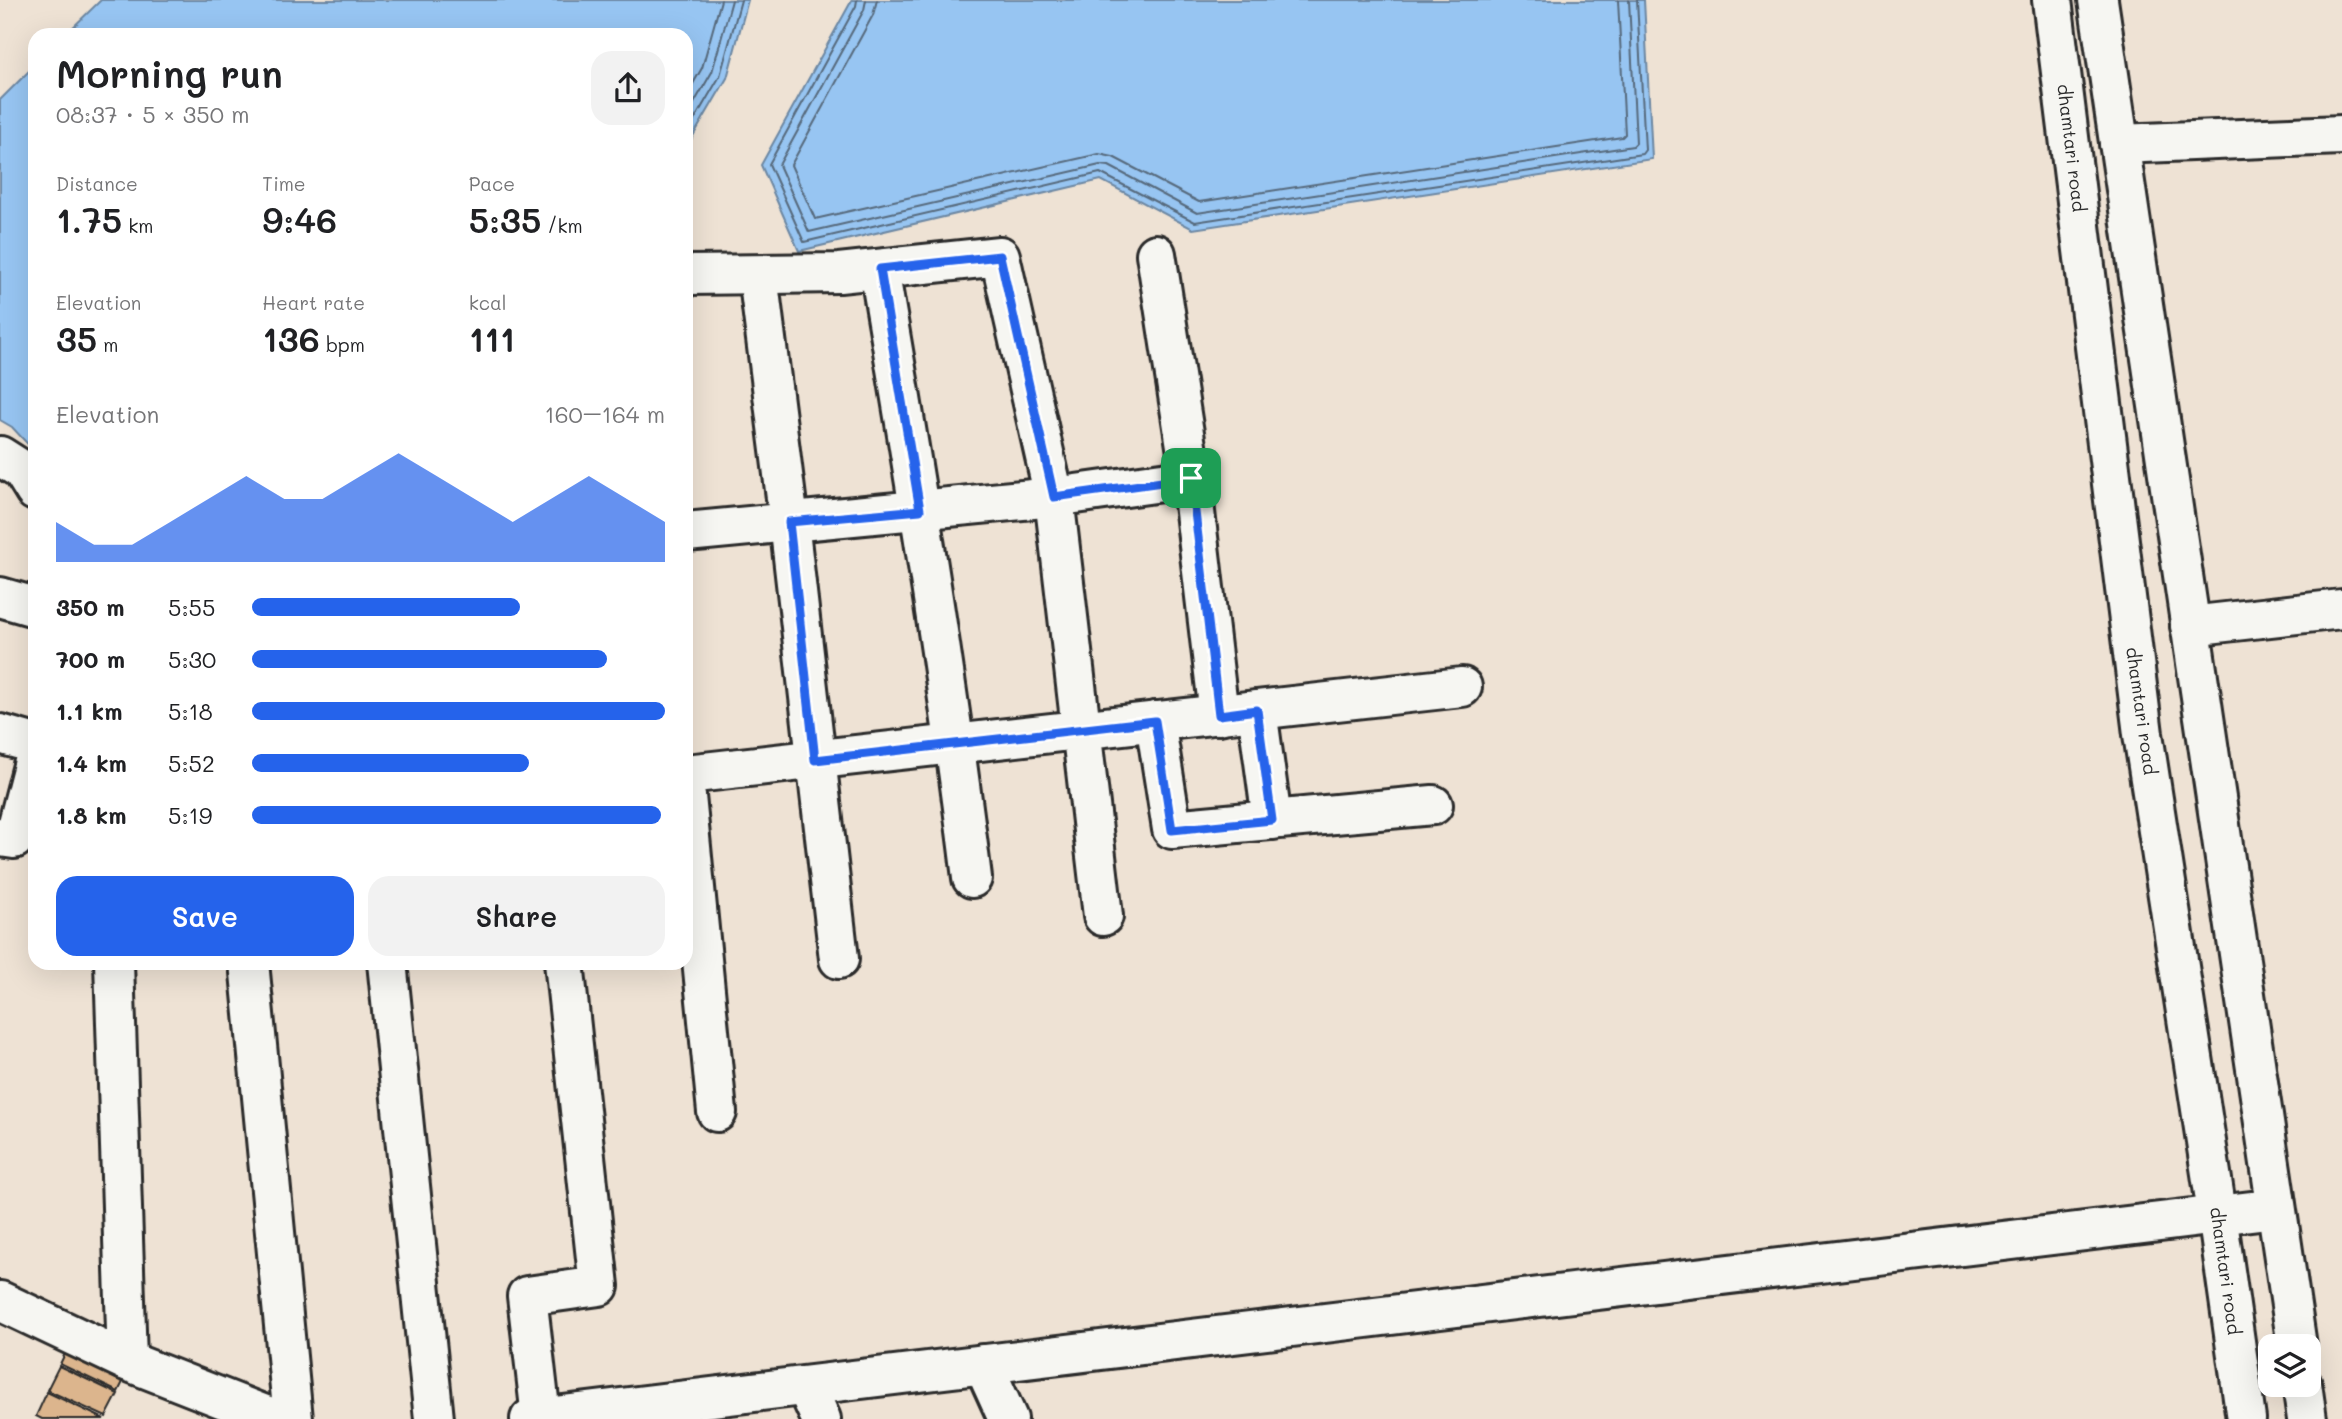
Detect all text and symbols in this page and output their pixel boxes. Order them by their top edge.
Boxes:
text: Morning run [56,48,283,98]
button: share [591,51,665,125]
street label: dhamtari road [2052,82,2092,213]
text: 08:37 · 5 × 350 m [56,99,250,129]
text: Distance [56,171,138,196]
text: Time [262,171,306,196]
text: Pace [469,171,515,196]
text: 1.75 [56,196,122,242]
text: 9:46 [262,196,337,242]
text: 5:35 [469,196,541,242]
text: km [122,213,153,238]
text: /km [541,213,583,238]
text: Elevation [56,290,141,315]
text: Heart rate [262,290,365,315]
text: kcal [469,290,507,315]
text: 35 [56,315,97,361]
text: 136 [262,315,320,361]
text: 111 [469,315,515,361]
text: m [97,332,119,357]
text: bpm [320,332,365,357]
text: Elevation [56,399,159,429]
text: 160–164 m [544,399,665,429]
pin [1161,448,1221,508]
icon: arrive [1172,459,1210,497]
text: 350 m [56,592,125,622]
text: 5:55 [168,592,215,622]
text: 700 m [56,644,125,674]
text: 5:30 [168,644,216,674]
street label: dhamtari road [2121,645,2163,776]
text: 1.1 km [56,696,122,726]
text: 5:18 [168,696,213,726]
text: 1.4 km [56,748,127,778]
text: 5:52 [168,748,215,778]
text: 1.8 km [56,800,126,830]
text: 5:19 [168,800,212,830]
button: Save [56,876,354,956]
button: Share [368,876,665,956]
street label: dhamtari road [2205,1205,2247,1336]
map controls [2258,1334,2321,1397]
button: layers [2258,1334,2321,1397]

